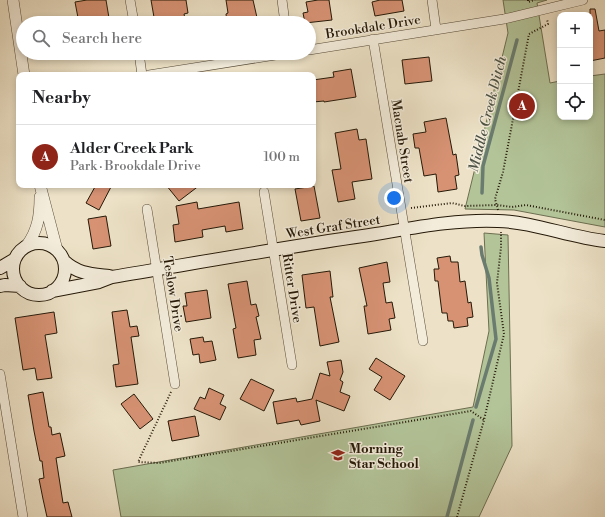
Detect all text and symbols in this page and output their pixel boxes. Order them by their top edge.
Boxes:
street label: Brookdale Drive [323,11,422,43]
map controls [557,12,593,120]
button: + [557,12,593,48]
search box [16,16,316,60]
icon: search [30,27,52,49]
text: Search here [62,29,142,48]
button: − [557,48,593,84]
water label: Middle Creek Ditch [465,54,511,174]
button: locate [557,84,593,120]
text: Nearby [32,87,91,109]
pin: A [509,91,535,121]
street label: Macnab Street [388,98,417,184]
text: Alder Creek Park [70,139,194,158]
text: A [40,149,50,165]
text: 100 m [264,149,300,165]
text: Park · Brookdale Drive [70,158,201,174]
your location [384,188,404,208]
street label: West Graf Street [284,212,382,242]
street label: Ritter Drive [279,252,305,324]
street label: Teslow Drive [159,255,187,333]
place label: Morning Star School [349,441,420,472]
school or university icon: Morning Star School [330,447,346,463]

